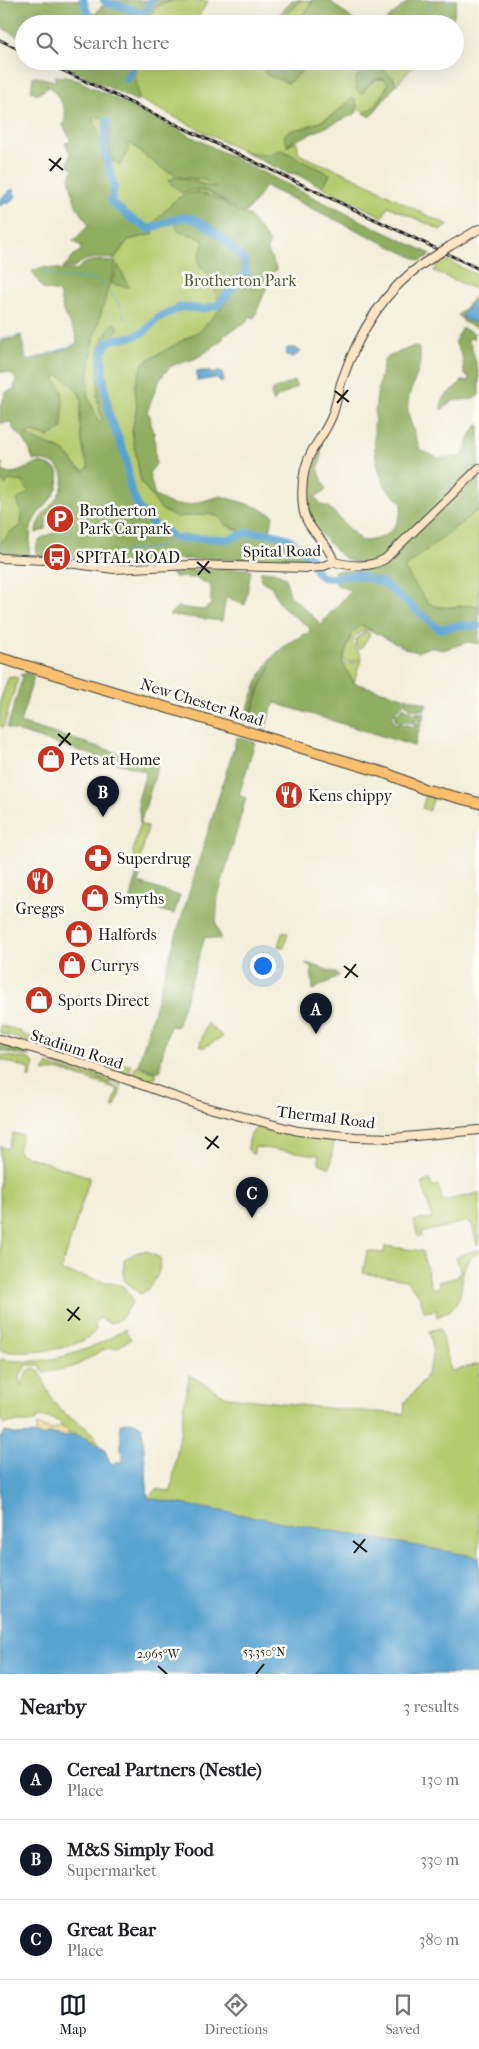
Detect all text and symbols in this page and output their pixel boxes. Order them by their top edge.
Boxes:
search box [15,15,464,70]
icon: search [33,29,61,57]
text: Search here [73,32,169,54]
park label: Brotherton Park [184,271,297,290]
place label: Brotherton Park Carpark [79,501,171,538]
parking icon: Brotherton Park Carpark [45,504,75,534]
street label: Spital Road [243,541,321,561]
bus stop icon: SPITAL ROAD [42,542,72,572]
place label: SPITAL ROAD [76,548,180,567]
street label: New Chester Road [138,674,266,730]
shop icon: Pets at Home [36,744,66,774]
place label: Pets at Home [70,750,161,769]
pin: B [87,776,119,817]
restaurant icon: Kens chippy [274,780,304,810]
place label: Kens chippy [308,786,393,805]
pharmacy icon: Superdrug [83,843,113,873]
place label: Superdrug [117,849,191,868]
restaurant icon: Greggs [25,866,55,896]
shop icon: Smyths [80,883,110,913]
place label: Smyths [114,889,164,908]
place label: Greggs [16,899,65,918]
shop icon: Halfords [64,919,94,949]
place label: Halfords [98,925,157,944]
shop icon: Currys [57,950,87,980]
your location [250,953,276,979]
place label: Currys [91,956,139,975]
shop icon: Sports Direct [24,985,54,1015]
place label: Sports Direct [58,991,150,1010]
pin: A [300,993,332,1034]
street label: Stadium Road [28,1025,126,1073]
street label: Thermal Road [276,1102,377,1132]
pin: C [236,1177,268,1218]
text: 53.350°N [243,1645,285,1659]
text: 2.965°W [137,1647,180,1661]
text: Nearby [20,1695,86,1719]
text: 3 results [403,1697,459,1716]
text: Cereal Partners (Nestle) [67,1759,262,1781]
text: A [31,1770,41,1789]
text: 130 m [421,1770,459,1789]
text: Place [67,1781,103,1800]
text: M&S Simply Food [67,1839,214,1861]
text: B [31,1850,41,1869]
text: 330 m [420,1850,459,1869]
text: Supermarket [67,1861,157,1880]
text: Great Bear [67,1919,156,1941]
text: C [31,1930,41,1949]
text: 380 m [419,1930,459,1949]
text: Place [67,1941,103,1960]
tab: Map [59,1991,87,2038]
tab: Directions [205,1991,268,2038]
tab: Saved [385,1991,420,2038]

